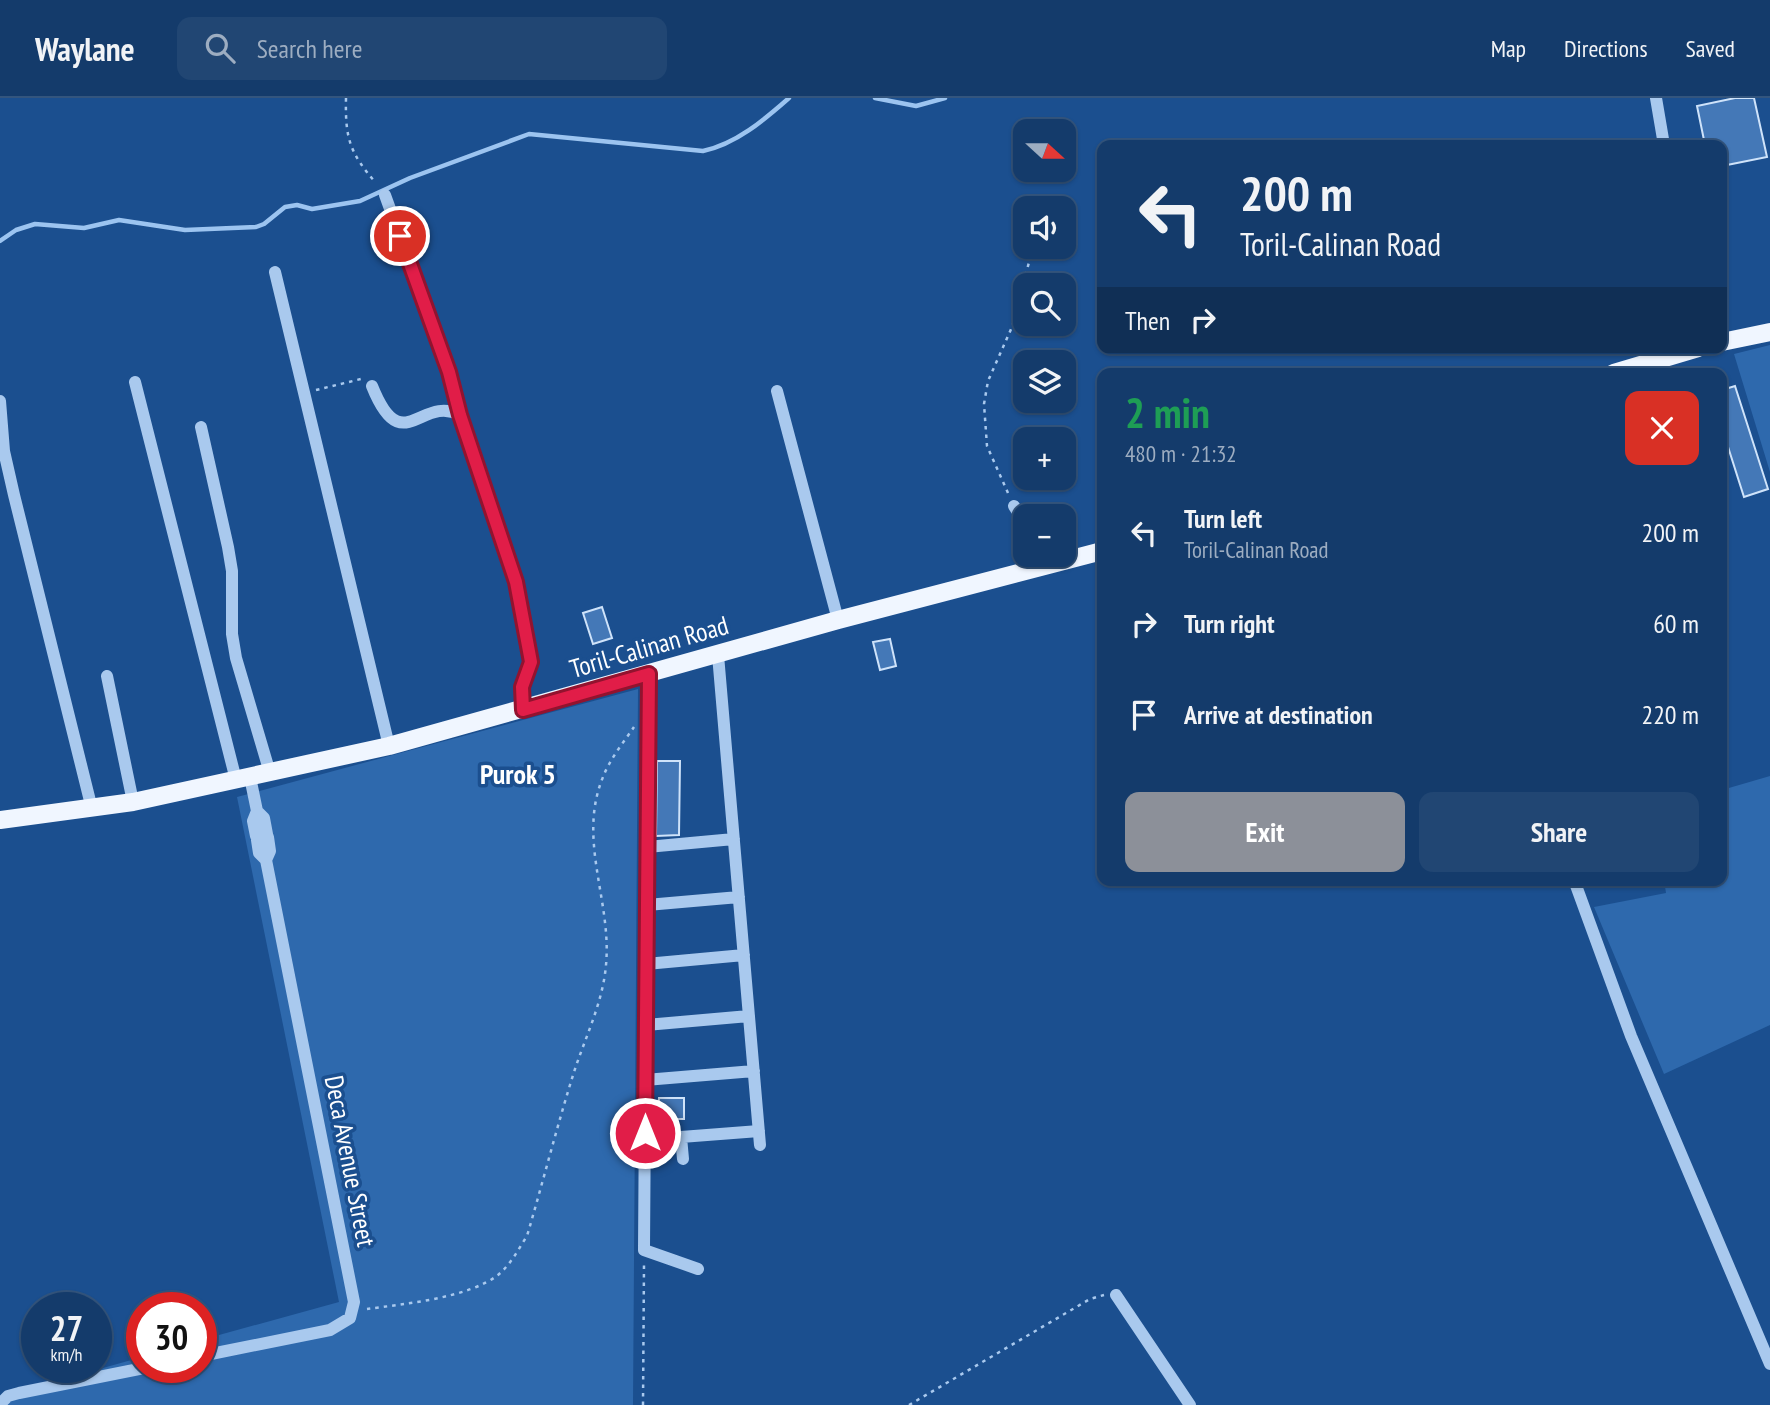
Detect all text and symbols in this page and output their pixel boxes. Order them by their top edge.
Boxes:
search box [177,17,667,80]
text: Waylane [35,27,135,70]
icon: search [201,29,239,67]
text: Search here [257,32,362,65]
text: Map [1491,33,1526,64]
text: Directions [1564,33,1648,64]
text: Saved [1686,33,1735,64]
north arrow [1013,119,1076,182]
map controls [1013,119,1076,567]
text: 200 m [1240,161,1353,225]
icon: left [1125,168,1216,259]
button: sound [1013,196,1076,259]
pin [370,206,430,266]
icon: arrive [381,217,419,255]
text: Toril-Calinan Road [1240,223,1441,265]
button: search [1013,273,1076,336]
icon: right [1184,301,1222,339]
text: Then [1125,304,1170,337]
button: layers [1013,350,1076,413]
text: 2 min [1125,385,1210,440]
button: close [1625,391,1699,465]
button: + [1013,427,1076,490]
text: 480 m · 21:32 [1125,439,1237,468]
text: Turn left [1184,502,1262,535]
button: − [1013,504,1076,567]
icon: left [1125,514,1163,552]
text: 200 m [1641,516,1699,549]
text: Toril-Calinan Road [1184,535,1329,564]
icon: right [1125,605,1163,643]
text: Turn right [1184,607,1275,640]
text: 60 m [1653,607,1699,640]
street label: Toril-Calinan Road [566,608,732,685]
icon: arrive [1125,696,1163,734]
text: Arrive at destination [1184,698,1373,731]
text: 220 m [1641,698,1699,731]
district label: Purok 5 [480,755,556,792]
button: Exit [1125,792,1405,872]
button: Share [1419,792,1699,872]
street label: Deca Avenue Street [318,1072,383,1249]
position arrow [608,1096,682,1170]
speed limit sign: 30 [126,1292,217,1383]
text: 27 [50,1305,83,1351]
text: km/h [51,1343,82,1366]

